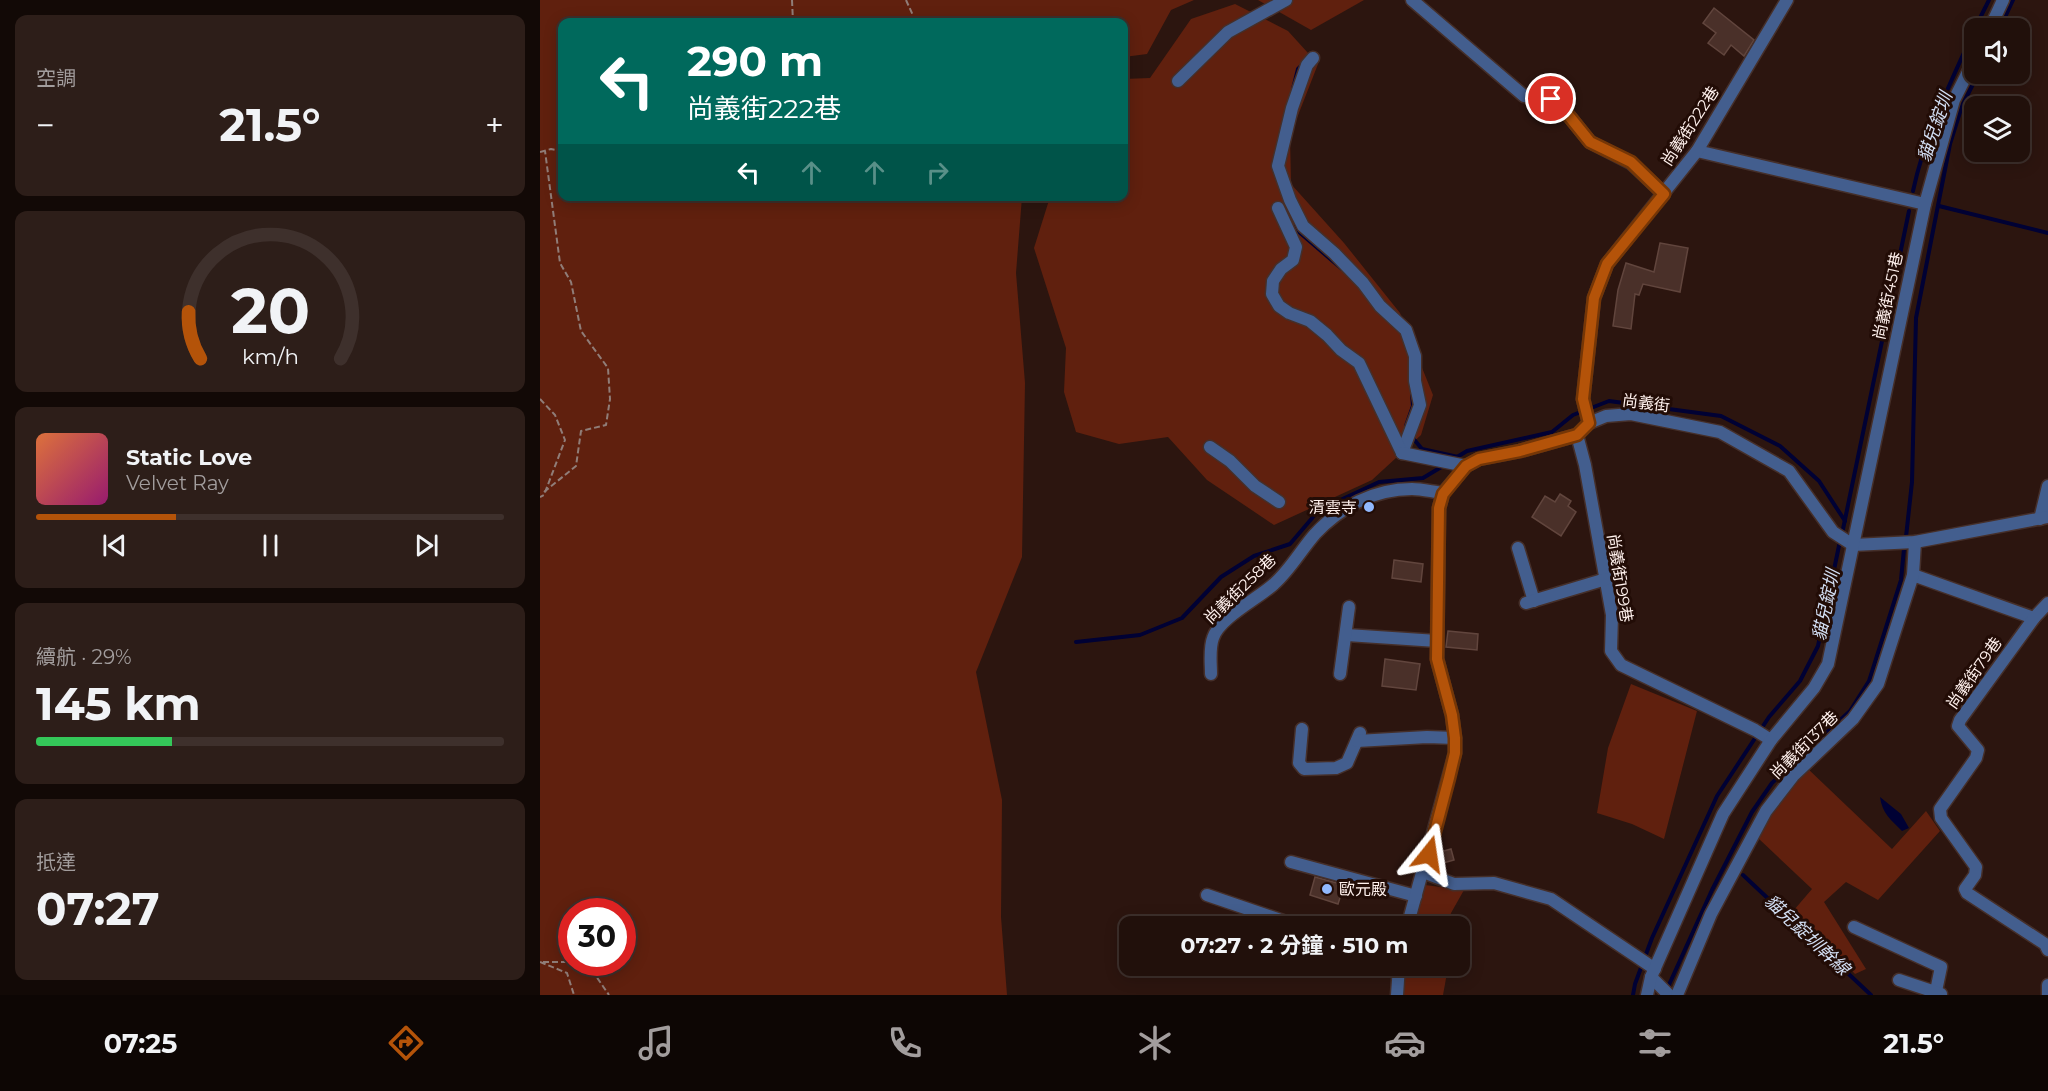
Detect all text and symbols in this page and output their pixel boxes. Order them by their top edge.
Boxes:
map controls [1964,18,2030,162]
button: sound [1964,18,2030,84]
text: 290 m [687,35,823,87]
icon: left [588,42,666,120]
text: 空調 [36,66,76,90]
pin [1525,73,1576,124]
icon: arrive [1534,82,1567,115]
street label: 尚義街222巷 [1657,83,1723,169]
water label: 貓兒錠圳 [1913,87,1958,165]
text: 尚義街222巷 [687,92,841,125]
button: layers [1964,96,2030,162]
text: 21.5° [219,97,321,152]
text: − [36,105,55,145]
text: + [485,105,504,145]
icon: left [732,156,765,189]
icon: ahead [795,156,828,189]
icon: ahead [858,156,891,189]
icon: right [921,156,954,189]
street label: 尚義街451巷 [1869,250,1907,342]
text: 20 [230,273,310,349]
text: km/h [241,343,299,369]
street label: 尚義街 [1621,391,1671,415]
text: Static Love [126,444,252,471]
text: Velvet Ray [126,471,229,495]
place label: 清雲寺 [1309,498,1357,517]
marker: 清雲寺 [1362,500,1376,514]
icon: previous [98,529,131,562]
icon: pause [254,529,287,562]
icon: next [410,529,443,562]
street label: 尚義街199巷 [1604,532,1636,624]
street label: 尚義街258巷 [1200,550,1280,628]
water label: 貓兒錠圳 [1808,565,1845,643]
street label: 尚義街79巷 [1942,633,2006,713]
text: 續航 · 29% [36,645,132,669]
text: 145 km [36,676,201,731]
street label: 尚義街137巷 [1766,707,1842,783]
position arrow [1397,822,1461,886]
text: 抵達 [36,850,76,874]
place label: 歐元殿 [1339,880,1387,899]
text: 07:27 [36,881,160,936]
marker: 歐元殿 [1320,882,1334,896]
water label: 貓兒錠圳幹線 [1760,890,1855,981]
speed limit sign: 30 [558,898,636,976]
text: 07:27 · 2 分鐘 · 510 m [1181,932,1408,959]
icon: directions [385,1022,427,1064]
icon: music [635,1022,677,1064]
icon: phone [884,1022,926,1064]
icon: climate [1134,1022,1176,1064]
icon: car [1384,1022,1426,1064]
icon: filters [1634,1022,1676,1064]
text: 07:25 [104,1027,177,1060]
text: 21.5° [1883,1027,1944,1060]

